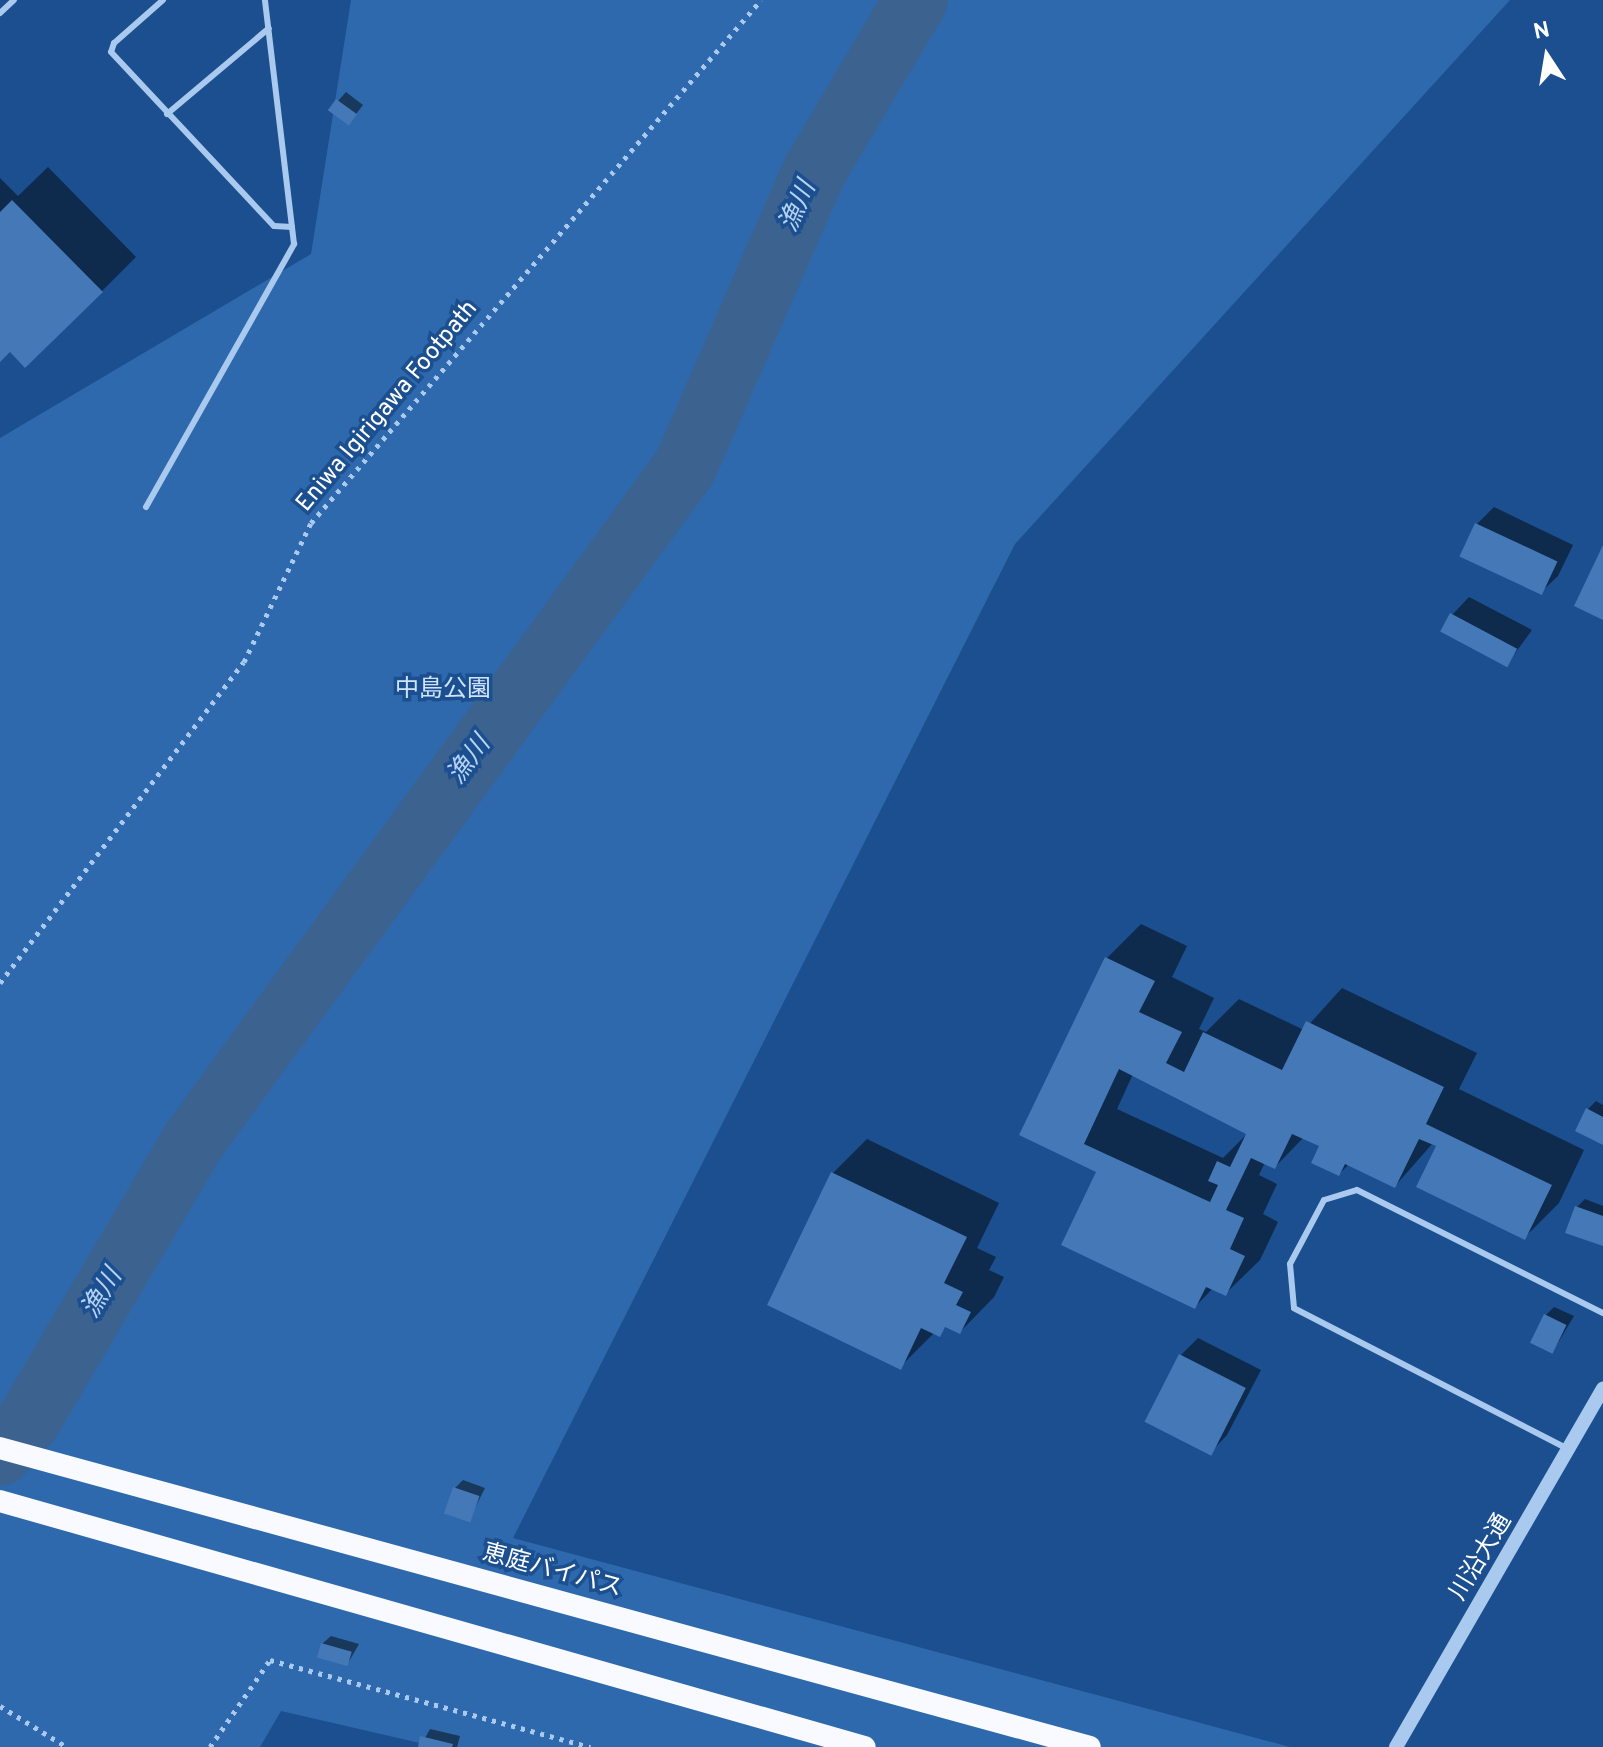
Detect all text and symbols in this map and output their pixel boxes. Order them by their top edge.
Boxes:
north arrow [1507,16,1587,96]
text: N [1531,17,1552,47]
water label: 漁川 [774,177,824,237]
street label: Eniwa Igirigawa Footpath [291,296,485,518]
park label: 中島公園 [395,677,491,705]
water label: 漁川 [442,731,498,791]
water label: 漁川 [76,1264,130,1324]
street label: 川沿大通 [1445,1509,1519,1607]
street label: 恵庭バイパス [479,1539,625,1605]

